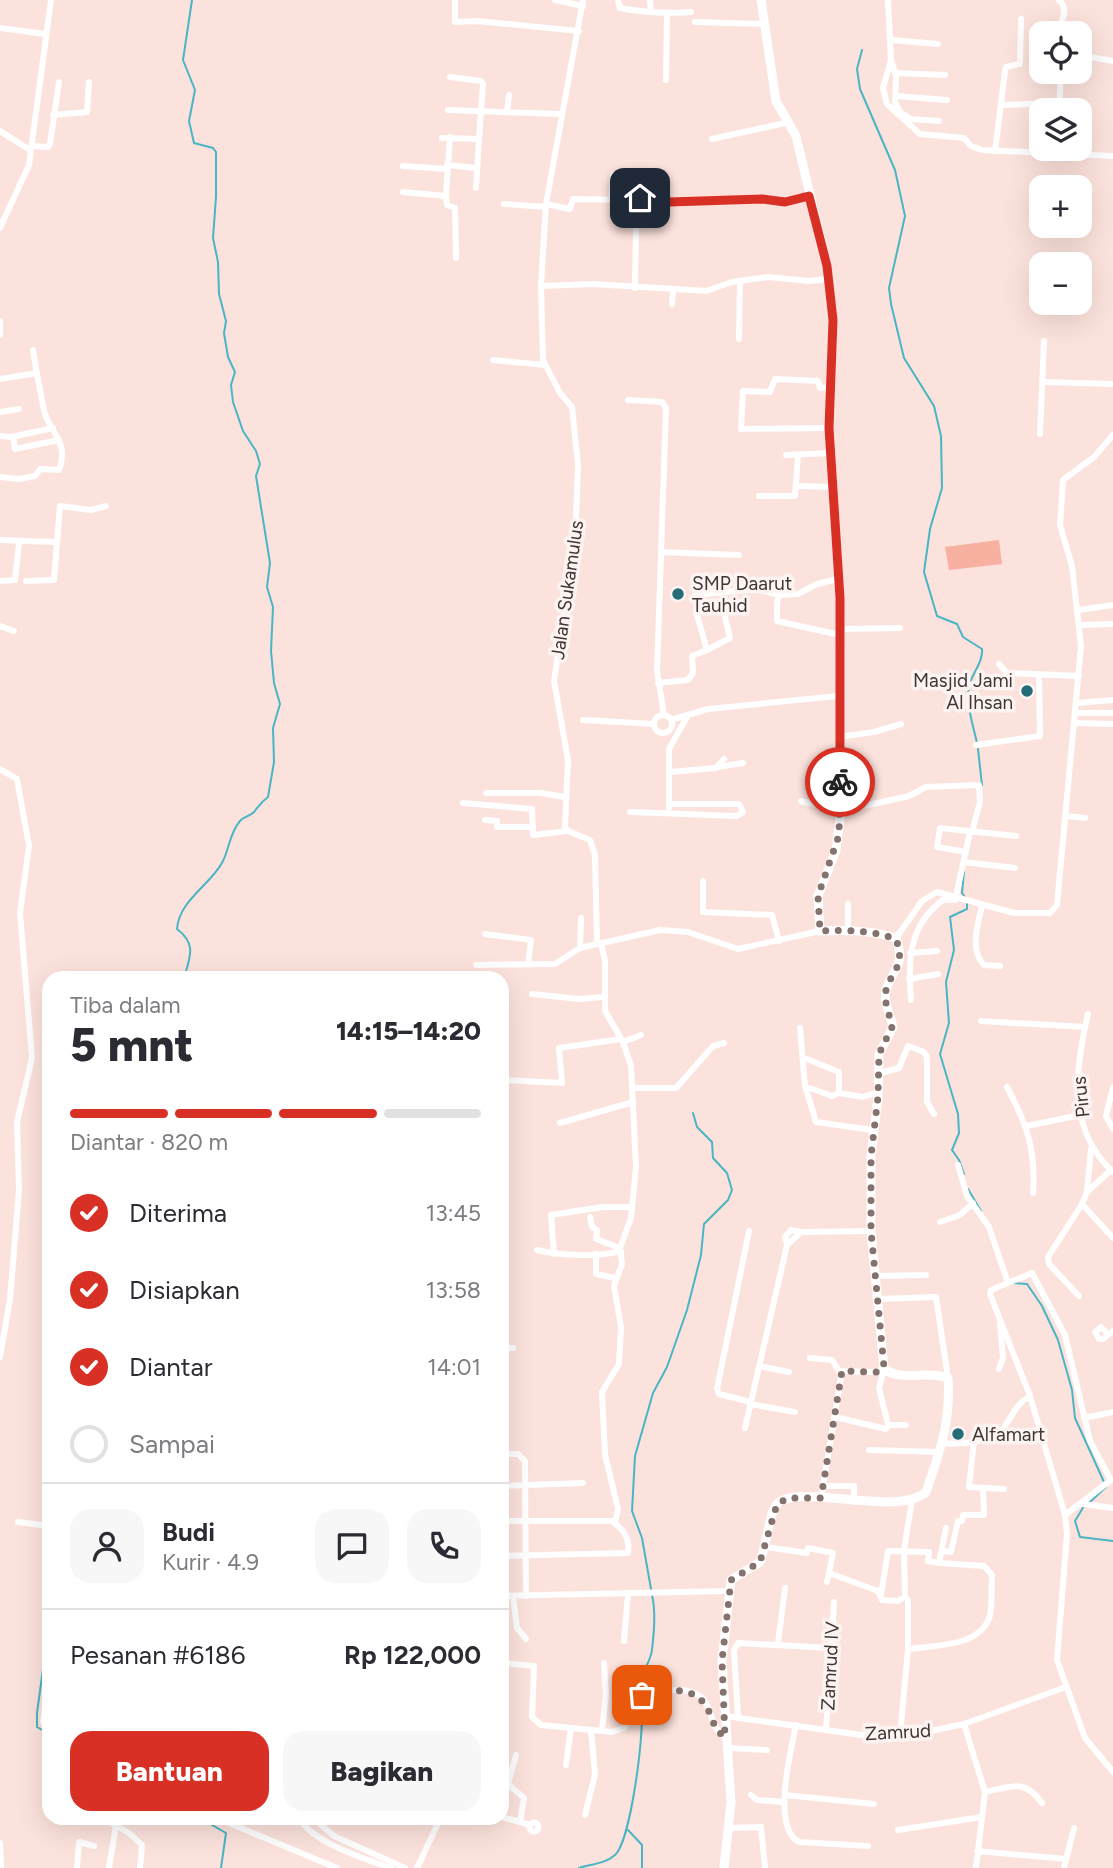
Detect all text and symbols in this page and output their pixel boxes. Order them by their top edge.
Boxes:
map controls [1029,21,1092,315]
button: locate [1029,21,1092,84]
button: layers [1029,98,1092,161]
pin [610,168,670,228]
button: + [1029,175,1092,238]
icon: home [621,179,659,217]
button: − [1029,252,1092,315]
street label: Jalan Sukamulus [546,519,588,661]
place label: SMP Daarut Tauhid [692,572,792,617]
marker: SMP Daarut Tauhid [670,586,686,602]
place label: Masjid Jami Al Ihsan [913,669,1013,714]
marker: Masjid Jami Al Ihsan [1019,683,1035,699]
courier [805,747,875,817]
icon: bike [821,763,859,801]
text: Tiba dalam [70,991,181,1019]
text: 14:15–14:20 [336,1015,481,1047]
text: 5 mnt [70,1017,194,1073]
street label: Pirus [1067,1075,1095,1119]
text: Diantar · 820 m [70,1128,228,1156]
icon: check [70,1194,108,1232]
text: Diterima [129,1197,227,1229]
text: 13:45 [426,1199,481,1227]
icon: check [70,1271,108,1309]
text: Disiapkan [129,1274,240,1306]
text: 13:58 [426,1276,481,1304]
icon: check [70,1348,108,1386]
text: Diantar [129,1351,213,1383]
text: 14:01 [427,1353,481,1381]
place label: Alfamart [972,1423,1045,1446]
marker: Alfamart [950,1426,966,1442]
text: Sampai [129,1428,215,1460]
button: person [70,1509,144,1583]
button: chat [315,1509,389,1583]
button: phone [407,1509,481,1583]
text: Budi [162,1516,215,1548]
text: Kurir · 4.9 [162,1548,259,1576]
street label: Zamrud IV [816,1621,844,1711]
text: Pesanan #6186 [70,1639,246,1671]
text: Rp 122,000 [344,1639,481,1671]
pin [612,1665,672,1725]
icon: bag [623,1676,661,1714]
street label: Zamrud [864,1719,932,1745]
button: Bantuan [70,1731,269,1811]
button: Bagikan [283,1731,481,1811]

